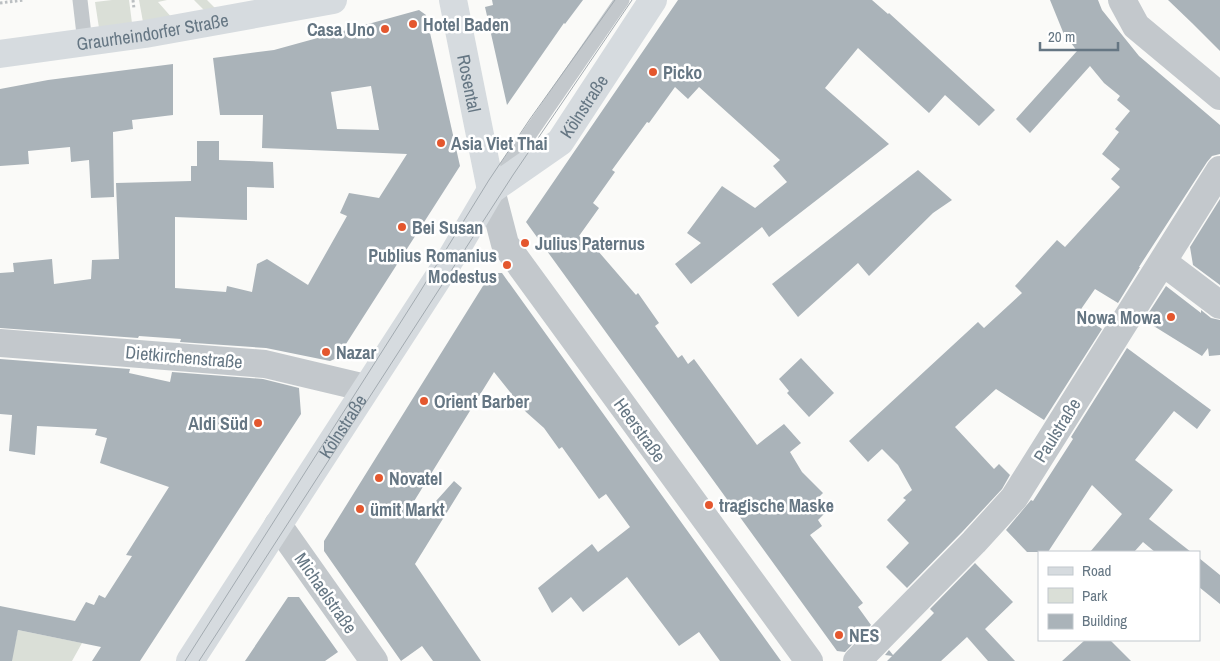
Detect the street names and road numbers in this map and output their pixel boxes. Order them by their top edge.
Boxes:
street label: Graurheindorfer Straße [75,7,230,56]
street label: Rosental [452,52,488,114]
street label: Kölnstraße [553,69,614,143]
street label: Dietkirchenstraße [124,339,244,375]
street label: Kölnstraße [312,389,372,463]
street label: Heerstraße [608,393,672,467]
street label: Paulstraße [1027,393,1087,467]
street label: Michaelstraße [289,548,363,638]

